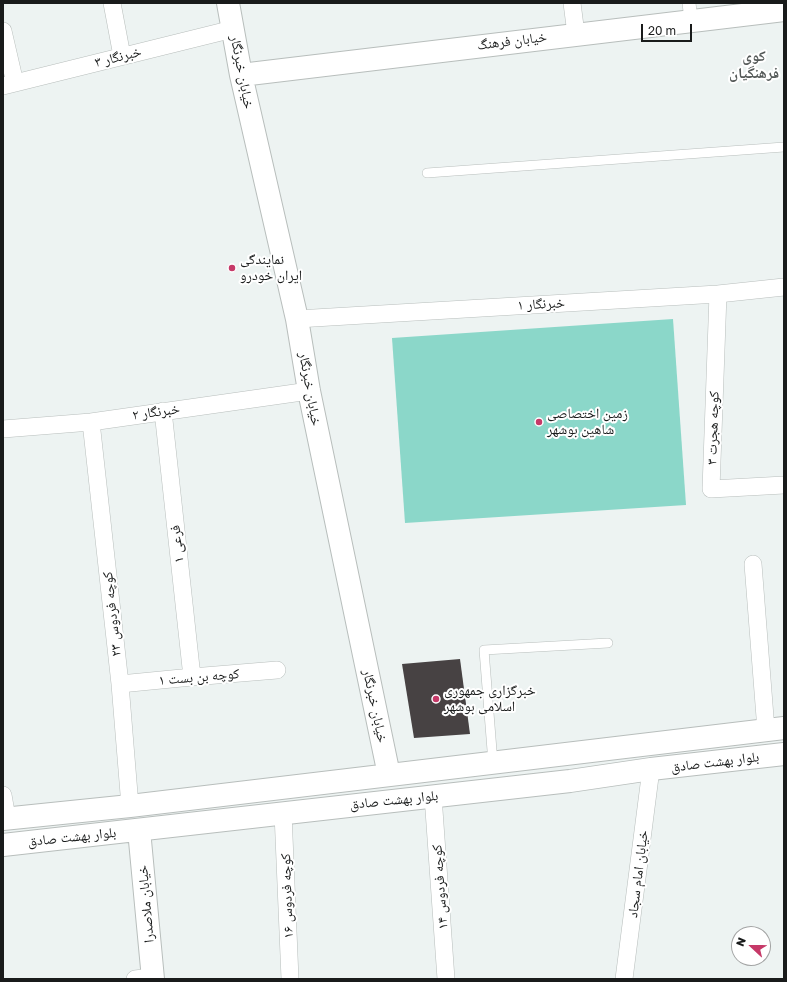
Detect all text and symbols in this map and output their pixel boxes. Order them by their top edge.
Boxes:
scale bar [643,16,694,42]
text: 20 m [648,23,676,38]
street label: خیابان فرهنگ [476,28,548,54]
street label: خیابان خبرنگار [227,34,257,110]
street label: خبرنگار ۳ [93,43,143,71]
district label: کوی فرهنگیان [729,47,779,82]
place label: نمایندگی ایران خودرو [240,252,302,284]
marker: نمایندگی ایران خودرو [227,263,237,273]
street label: خبرنگار ۱ [517,294,565,314]
street label: خیابان خبرنگار [295,351,325,427]
street label: کوچه هجرت ۳ [703,391,723,465]
street label: خبرنگار ۲ [131,400,181,424]
place label: زمین اختصاصی شاهین بوشهر [547,406,628,438]
marker: زمین اختصاصی شاهین بوشهر [534,417,544,427]
street label: فرعی ۱ [167,524,187,564]
street label: کوچه فردوس ۲۳ [99,571,125,657]
street label: کوچه بن بست ۱ [158,665,240,689]
street label: خیابان خبرنگار [359,668,391,744]
place label: خبرگزاری جمهوری اسلامی بوشهر [444,683,536,716]
marker: خبرگزاری جمهوری اسلامی بوشهر [431,694,441,704]
street label: بلوار بهشت صادق [670,748,760,776]
street label: بلوار بهشت صادق [349,787,439,813]
street label: بلوار بهشت صادق [27,824,117,850]
street label: خیابان امام سجاد [624,829,652,919]
street label: کوچه فردوس ۱۴ [429,844,451,930]
street label: کوچه فردوس ۱۶ [277,853,297,939]
street label: خیابان ملاصدرا [134,864,158,944]
north arrow [731,926,771,966]
text: N [733,935,748,948]

